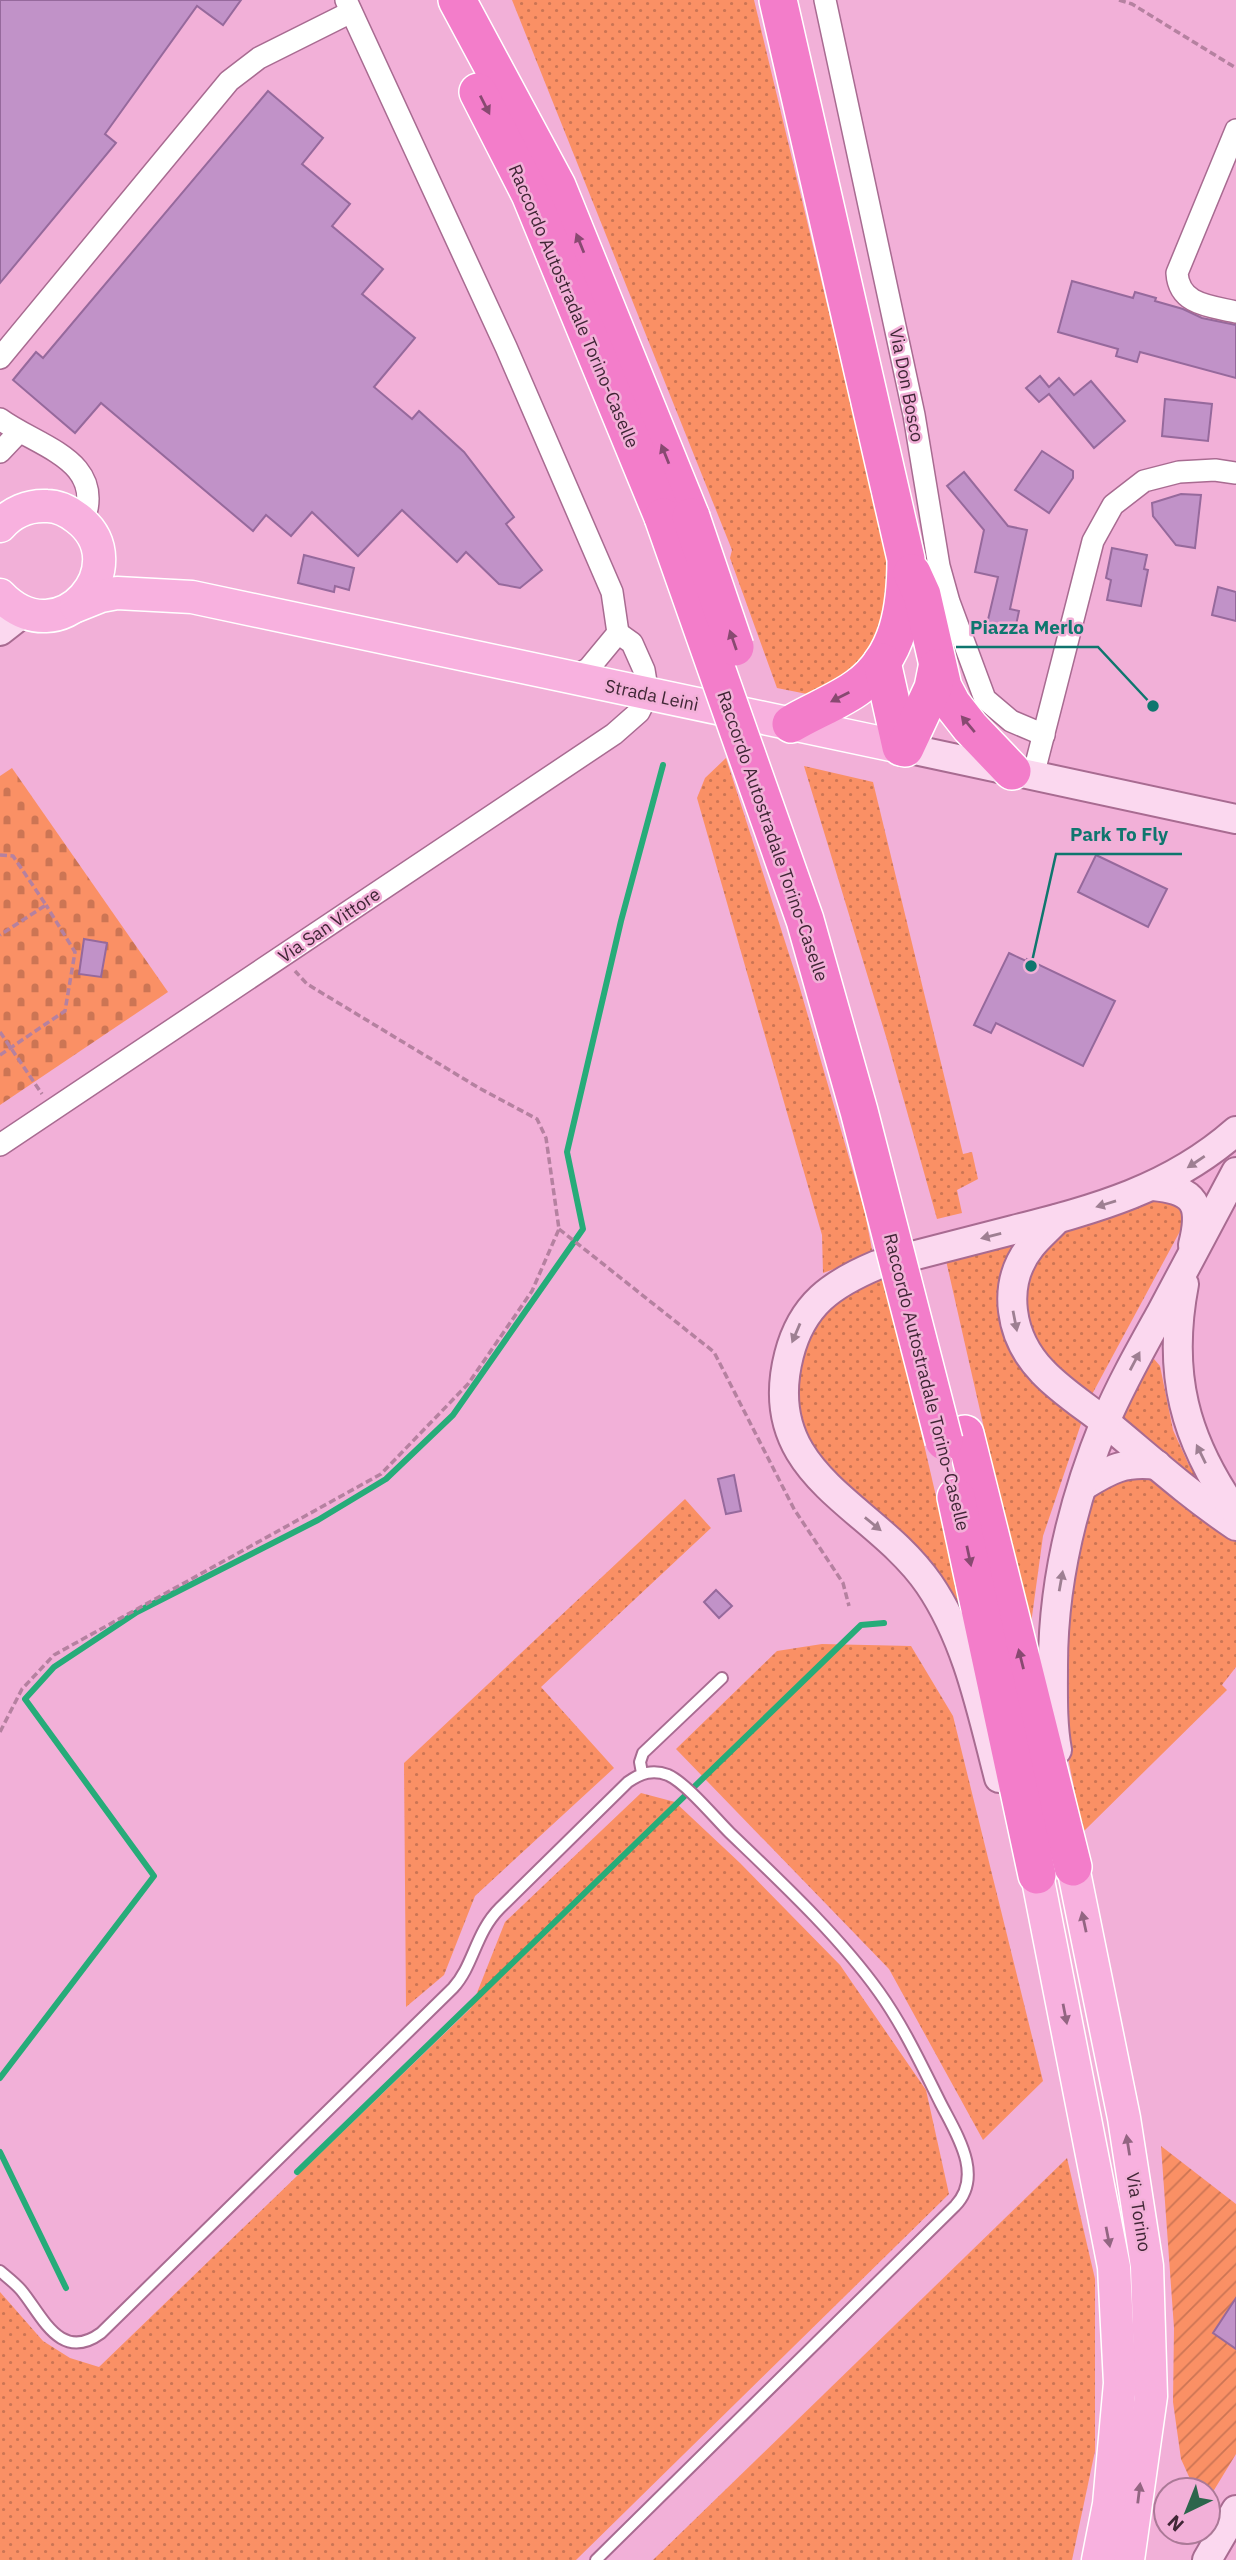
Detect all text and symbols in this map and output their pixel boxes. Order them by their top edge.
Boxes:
one-way arrow [480,95,491,115]
street label: Raccordo Autostradale Torino-Caselle [504,161,644,451]
one-way arrow [574,233,585,254]
street label: Via Don Bosco [885,326,929,444]
one-way arrow [660,444,671,465]
callout: Piazza Merlo [956,607,1098,647]
text: Piazza Merlo [970,615,1084,639]
one-way arrow [727,629,738,650]
street label: Strada Leinì [603,674,701,716]
street label: Raccordo Autostradale Torino-Caselle [712,688,834,984]
one-way arrow [830,692,850,703]
one-way arrow [961,715,976,732]
callout: Park To Fly [1056,814,1182,854]
text: Park To Fly [1070,822,1169,846]
street label: Via San Vittore [274,882,385,968]
one-way arrow [1187,1155,1206,1168]
one-way arrow [1095,1199,1116,1210]
street label: Raccordo Autostradale Torino-Caselle [879,1231,975,1533]
one-way arrow [980,1231,1002,1242]
one-way arrow [1010,1310,1021,1332]
one-way arrow [790,1323,802,1343]
one-way arrow [1129,1351,1141,1371]
one-way arrow [1195,1444,1207,1464]
one-way arrow [864,1517,882,1532]
one-way arrow [963,1545,974,1567]
one-way arrow [1055,1570,1066,1592]
one-way arrow [1015,1647,1026,1669]
one-way arrow [1078,1911,1089,1933]
one-way arrow [1060,2003,1071,2025]
one-way arrow [1122,2134,1133,2156]
street label: Via Torino [1121,2171,1157,2253]
one-way arrow [1103,2226,1114,2248]
north arrow [1152,2476,1222,2546]
one-way arrow [1133,2481,1144,2503]
text: N [1162,2510,1189,2537]

